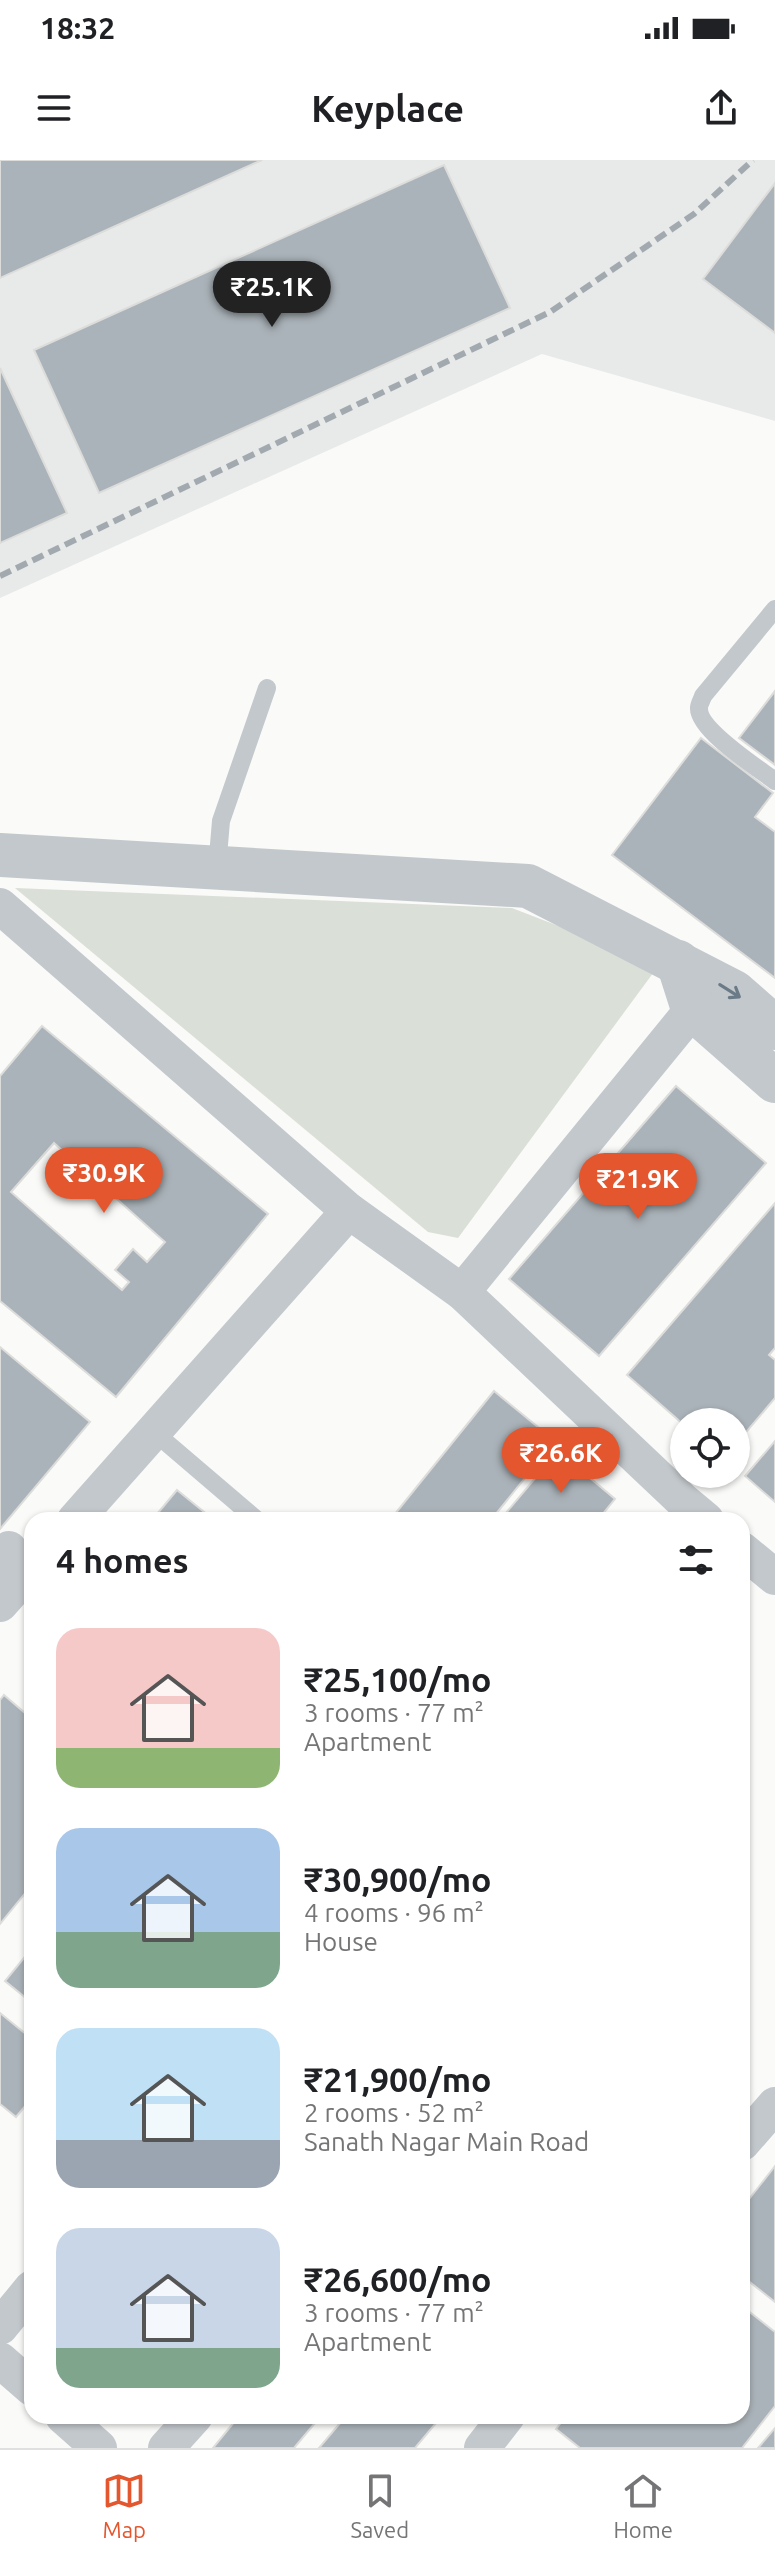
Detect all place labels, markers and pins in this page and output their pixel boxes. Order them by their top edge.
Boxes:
pin: ₹25.1K [207,261,337,329]
pin: ₹30.9K [39,1147,169,1215]
pin: ₹21.9K [573,1153,703,1221]
pin: ₹26.6K [496,1427,626,1495]

